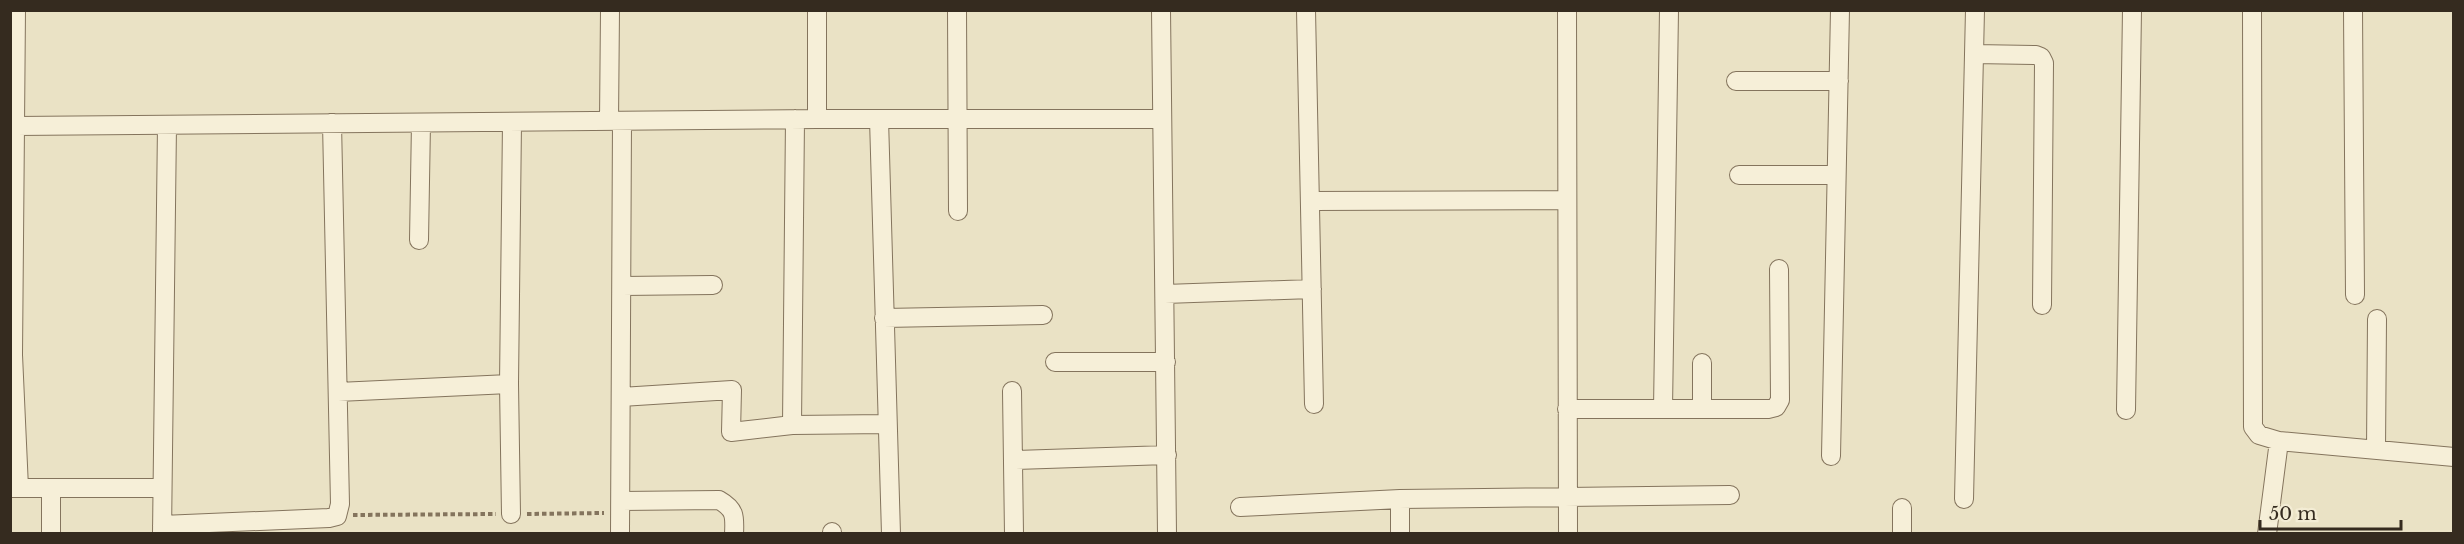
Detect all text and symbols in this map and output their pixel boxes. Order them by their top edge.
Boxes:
scale bar [2260,493,2401,531]
text: 50 m [2269,503,2317,525]

